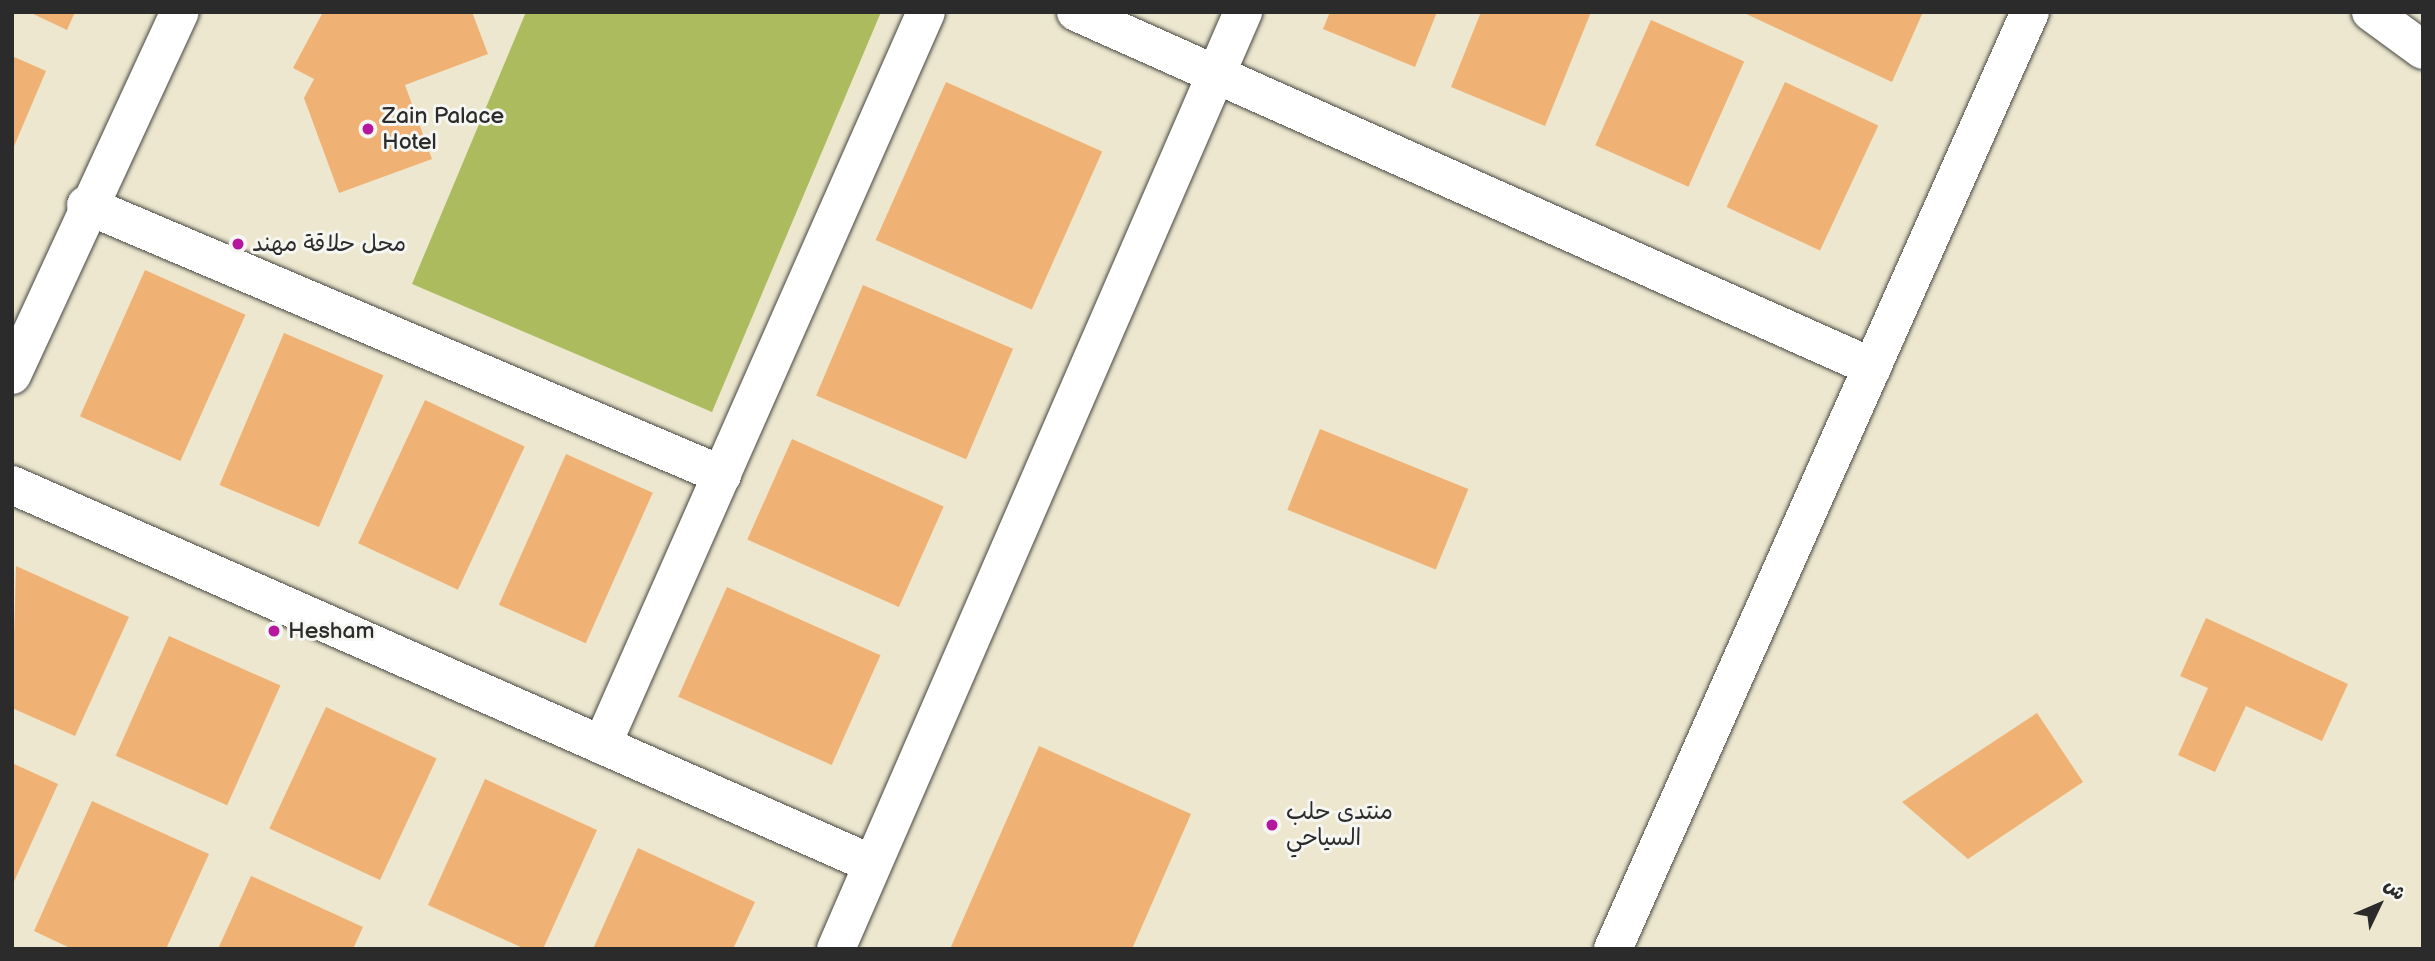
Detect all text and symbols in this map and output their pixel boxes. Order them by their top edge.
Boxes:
place label: Zain Palace Hotel [382,102,504,156]
marker: Zain Palace Hotel [360,121,376,137]
place label: محل حلاقة مهند [252,230,406,258]
marker: محل حلاقة مهند [230,236,246,252]
place label: Hesham [288,617,375,645]
marker: Hesham [266,623,282,639]
place label: منتدى حلب السياحي [1286,798,1393,852]
marker: منتدى حلب السياحي [1264,817,1280,833]
north arrow [2344,870,2414,940]
text: ش [2379,875,2410,906]

